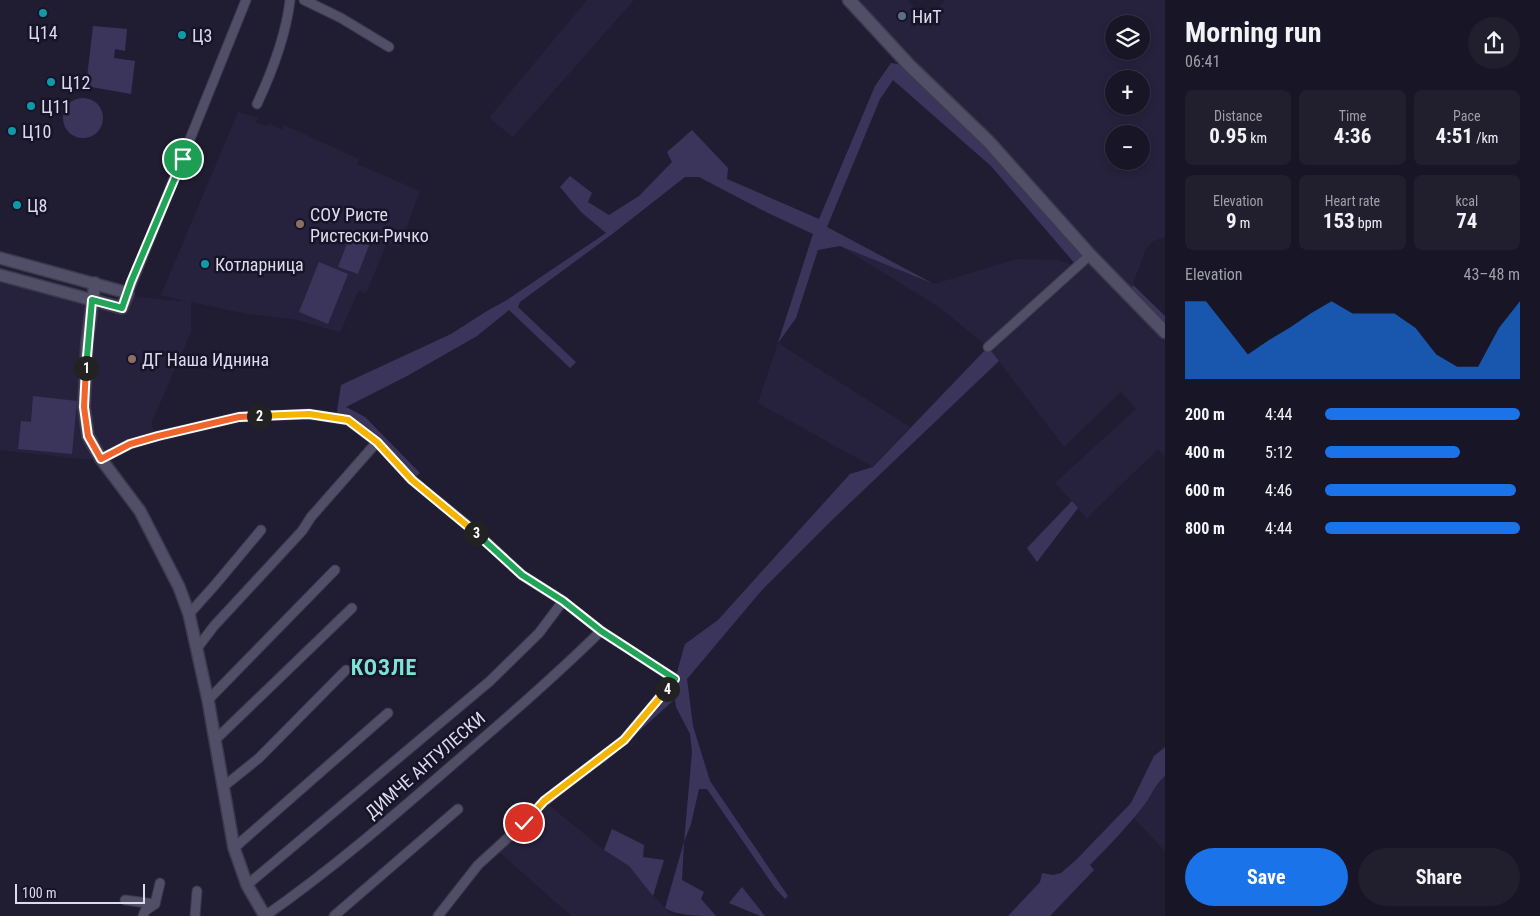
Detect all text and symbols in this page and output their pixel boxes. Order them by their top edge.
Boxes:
place label: НиТ [912,6,942,27]
marker: Ц14 [37,7,49,19]
marker: НиТ [896,10,908,22]
map controls [1105,15,1150,170]
button: layers [1105,15,1150,60]
text: Morning run [1185,16,1321,49]
button: share [1468,17,1520,69]
place label: Ц14 [28,22,58,43]
place label: Ц3 [192,25,212,46]
marker: Ц3 [176,29,188,41]
text: 06:41 [1185,52,1220,71]
button: + [1105,70,1150,115]
place label: Ц12 [61,72,90,93]
marker: Ц12 [45,76,57,88]
place label: Ц11 [41,96,70,117]
marker: Ц11 [25,100,37,112]
text: Distance [1214,108,1262,124]
text: Time [1339,108,1366,124]
text: Pace [1453,108,1481,124]
place label: Ц10 [22,121,51,142]
text: 0.95 [1209,124,1247,148]
text: 4:36 [1334,124,1371,148]
text: 4:51 [1435,124,1473,148]
marker: Ц10 [6,125,18,137]
button: − [1105,125,1150,170]
text: km [1247,130,1267,146]
text: /km [1473,130,1498,146]
pin [162,138,204,180]
icon: arrive [169,145,197,173]
text: Elevation [1213,193,1263,209]
text: Heart rate [1325,193,1380,209]
text: kcal [1456,193,1478,209]
place label: Ц8 [27,195,47,216]
marker: Ц8 [11,199,23,211]
place label: СОУ Ристе Ристески-Ричко [310,204,429,246]
text: 9 [1226,209,1237,233]
text: 153 [1323,209,1355,233]
text: 74 [1456,209,1477,233]
text: m [1237,215,1250,231]
text: bpm [1355,215,1382,231]
marker: СОУ Ристе Ристески-Ричко [294,218,306,230]
place label: Котларница [215,254,304,275]
marker: Котларница [199,258,211,270]
text: Elevation [1185,265,1243,284]
text: 43–48 m [1464,265,1520,284]
place label: ДГ Наша Иднина [142,349,269,370]
marker: ДГ Наша Иднина [126,353,138,365]
pin: 1 [74,356,98,380]
text: 1 [83,360,90,376]
pin: 2 [246,404,272,428]
text: 200 m [1185,405,1225,424]
text: 4:44 [1265,405,1292,424]
text: 2 [256,408,263,424]
text: 400 m [1185,443,1225,462]
text: 5:12 [1265,443,1292,462]
text: 600 m [1185,481,1225,500]
text: 4:46 [1265,481,1292,500]
text: 800 m [1185,519,1225,538]
text: 4:44 [1265,519,1292,538]
pin: 3 [464,520,488,546]
text: 3 [473,525,480,541]
district label: КОЗЛЕ [351,655,417,680]
pin: 4 [654,676,680,702]
text: 4 [664,681,671,697]
street label: ДИМЧЕ АНТУЛЕСКИ [361,707,489,823]
pin [503,802,545,844]
icon: check [510,809,538,837]
button: Save [1185,848,1348,906]
button: Share [1358,848,1520,906]
scale bar [15,881,145,904]
text: 100 m [22,885,57,901]

